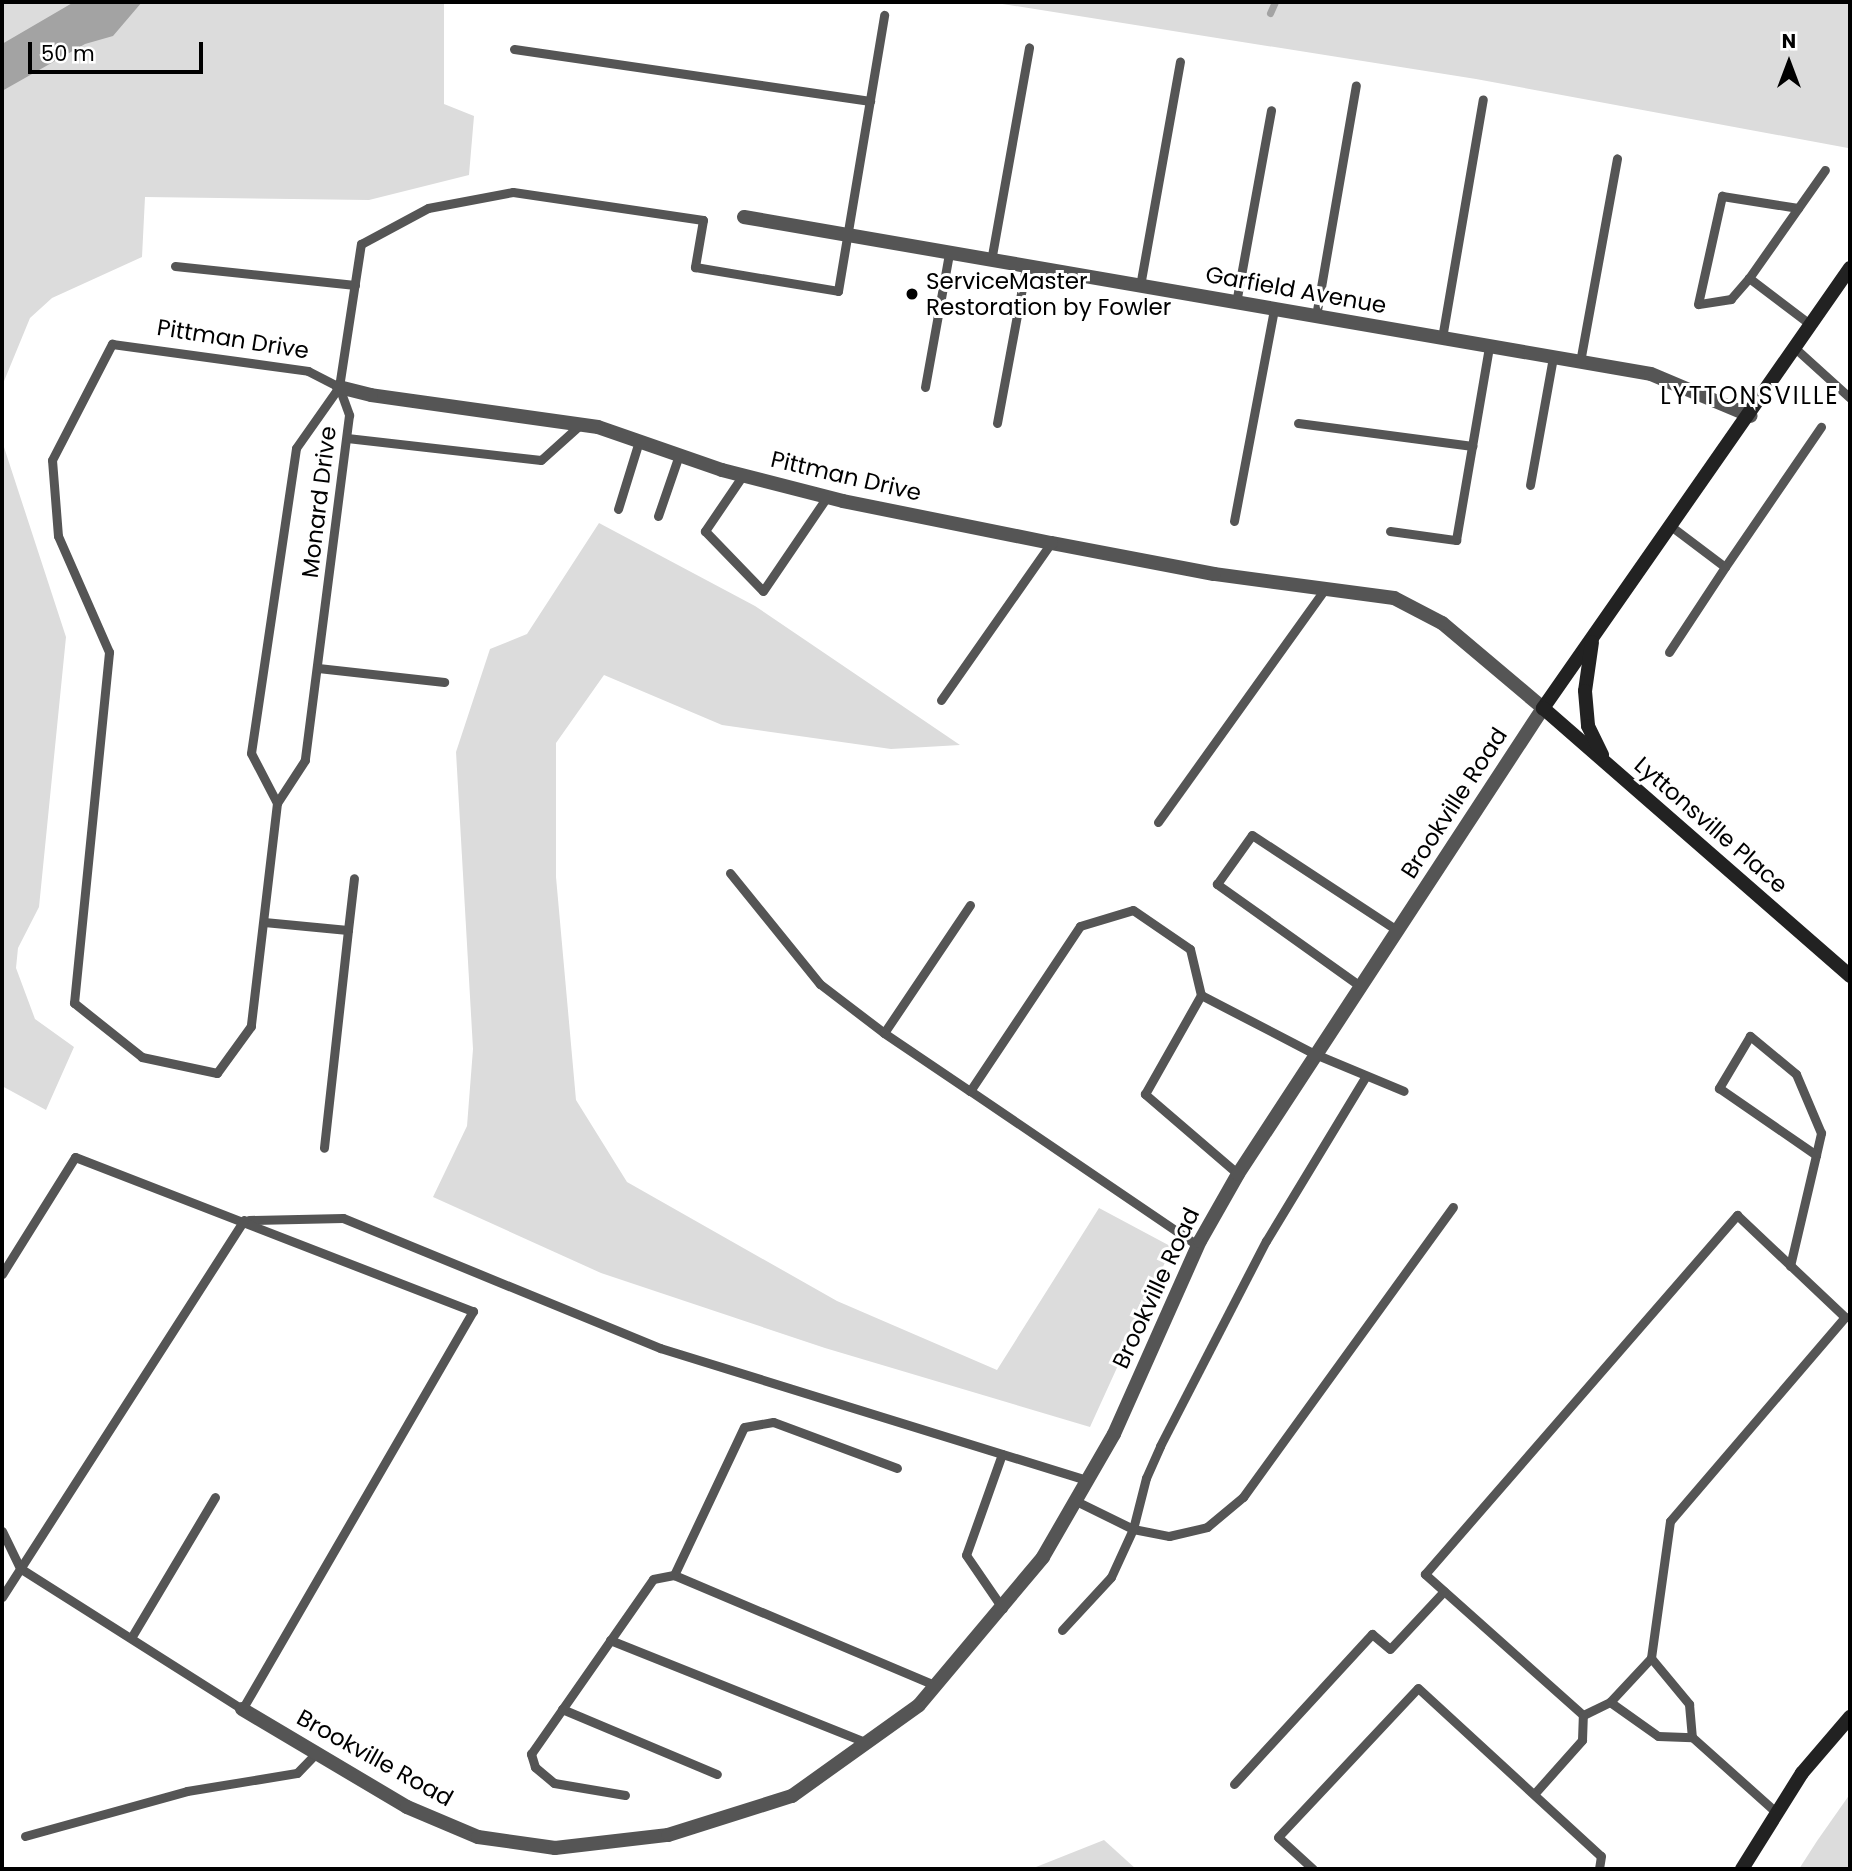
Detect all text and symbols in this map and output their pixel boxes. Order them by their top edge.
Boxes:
scale bar [32,28,206,72]
north arrow [1754,28,1824,98]
text: N [1782,28,1796,55]
text: 50 m [41,39,95,68]
street label: Garfield Avenue [1203,261,1389,319]
place label: ServiceMaster Restoration by Fowler [926,267,1171,321]
marker: ServiceMaster Restoration by Fowler [904,286,920,302]
street label: Pittman Drive [155,313,311,365]
district label: LYTTONSVILLE [1662,382,1838,410]
street label: Monard Drive [296,425,342,579]
street label: Pittman Drive [768,445,924,507]
street label: Brookville Road [1395,723,1513,883]
street label: Lyttonsville Place [1629,751,1793,899]
street label: Brookville Road [1107,1203,1205,1373]
street label: Brookville Road [292,1704,458,1812]

